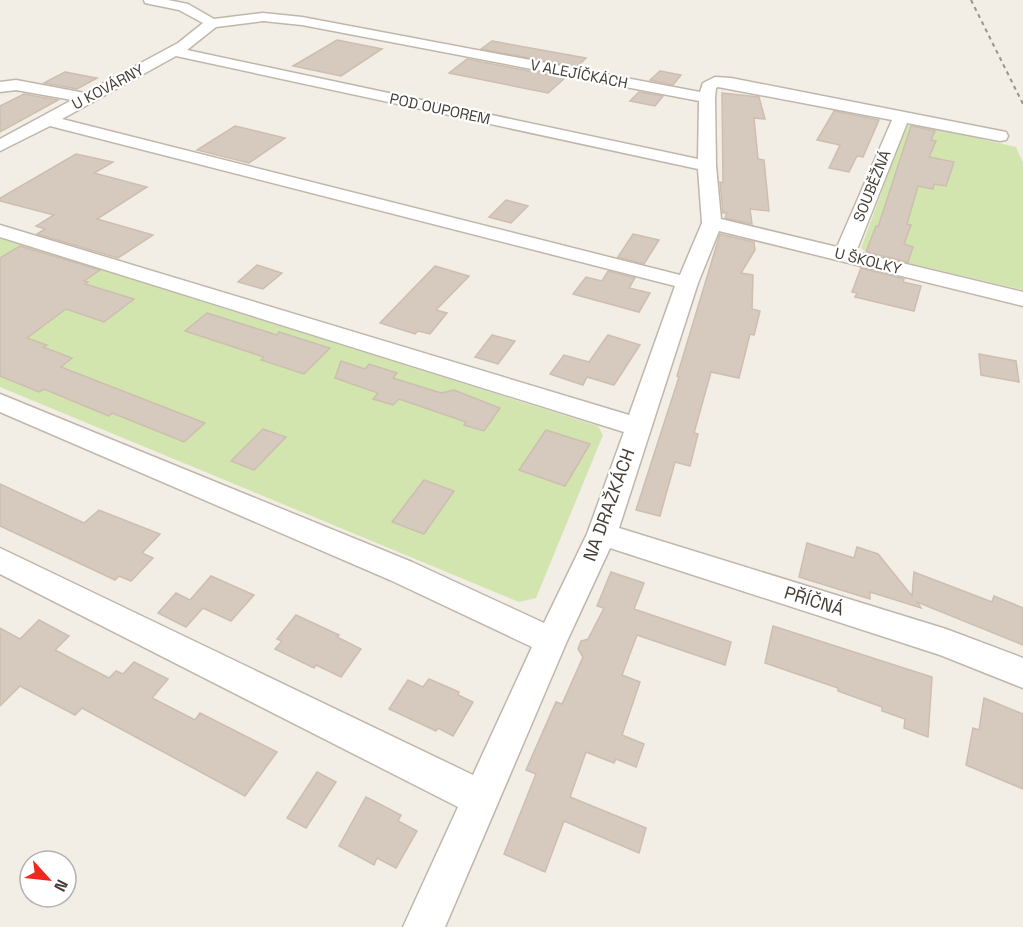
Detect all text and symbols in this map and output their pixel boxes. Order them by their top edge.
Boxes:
street label: V ALEJÍČKÁCH [529,55,629,92]
street label: U KOVÁRNY [68,60,147,113]
street label: POD OUPOREM [388,89,492,128]
street label: SOUBĚŽNÁ [849,147,895,224]
street label: U ŠKOLKY [833,243,904,278]
street label: NA DRAŽKÁCH [578,445,640,564]
street label: PŘÍČNÁ [781,581,847,620]
north arrow [18,849,78,909]
text: N [49,876,73,895]

